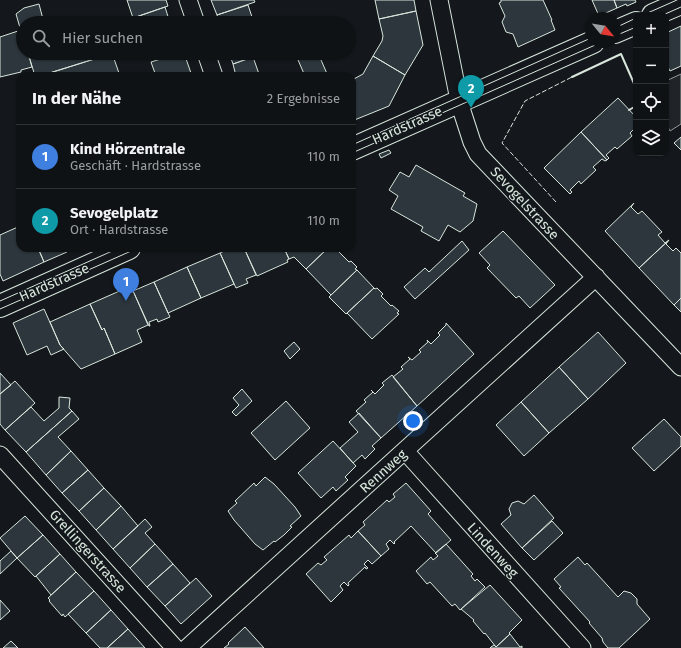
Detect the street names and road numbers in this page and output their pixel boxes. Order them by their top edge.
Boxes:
street label: Hardstrasse [369,102,445,148]
street label: Sevogelstrasse [487,163,563,243]
street label: Hardstrasse [16,259,92,305]
street label: Rennweg [356,445,411,497]
street label: Grellingerstrasse [46,506,129,596]
street label: Lindenweg [463,519,522,582]

